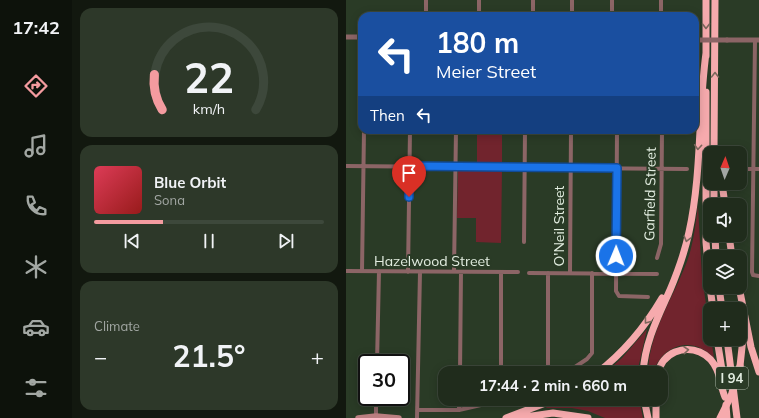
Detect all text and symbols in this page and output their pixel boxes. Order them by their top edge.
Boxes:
text: 17:42 [12,16,60,39]
one-way arrow [702,23,710,29]
text: 180 m [436,25,519,60]
icon: left [370,28,422,80]
text: 22 [184,51,234,103]
text: Meier Street [436,60,536,83]
icon: directions [22,72,50,100]
one-way arrow [711,72,719,78]
text: km/h [193,100,225,118]
icon: left [413,104,435,126]
text: Then [370,106,405,125]
icon: music [22,132,50,160]
one-way arrow [693,144,702,150]
north arrow [703,146,747,190]
map controls [703,146,747,346]
street label: Garfield Street [640,147,660,241]
pin [392,156,426,197]
icon: arrive [398,162,420,184]
text: Blue Orbit [154,173,226,192]
street label: O'Neil Street [550,185,568,267]
icon: phone [22,192,50,220]
text: Sona [154,192,185,208]
button: sound [703,198,747,242]
icon: previous [121,230,143,252]
icon: pause [198,230,220,252]
icon: next [275,230,297,252]
position arrow [595,235,637,277]
one-way arrow [683,236,692,243]
button: layers [703,250,747,294]
street label: Hazelwood Street [374,252,490,270]
icon: climate [22,253,50,281]
button: + [703,302,747,346]
icon: car [22,313,50,341]
one-way arrow [645,316,652,323]
text: Climate [94,318,140,334]
text: 21.5° [173,337,245,375]
text: − [94,343,107,371]
text: + [311,343,324,371]
one-way arrow [682,346,689,355]
speed limit sign: 30 [358,354,410,406]
road number: I 94 [716,367,748,389]
icon: filters [22,374,50,402]
text: 17:44 · 2 min · 660 m [479,376,627,395]

